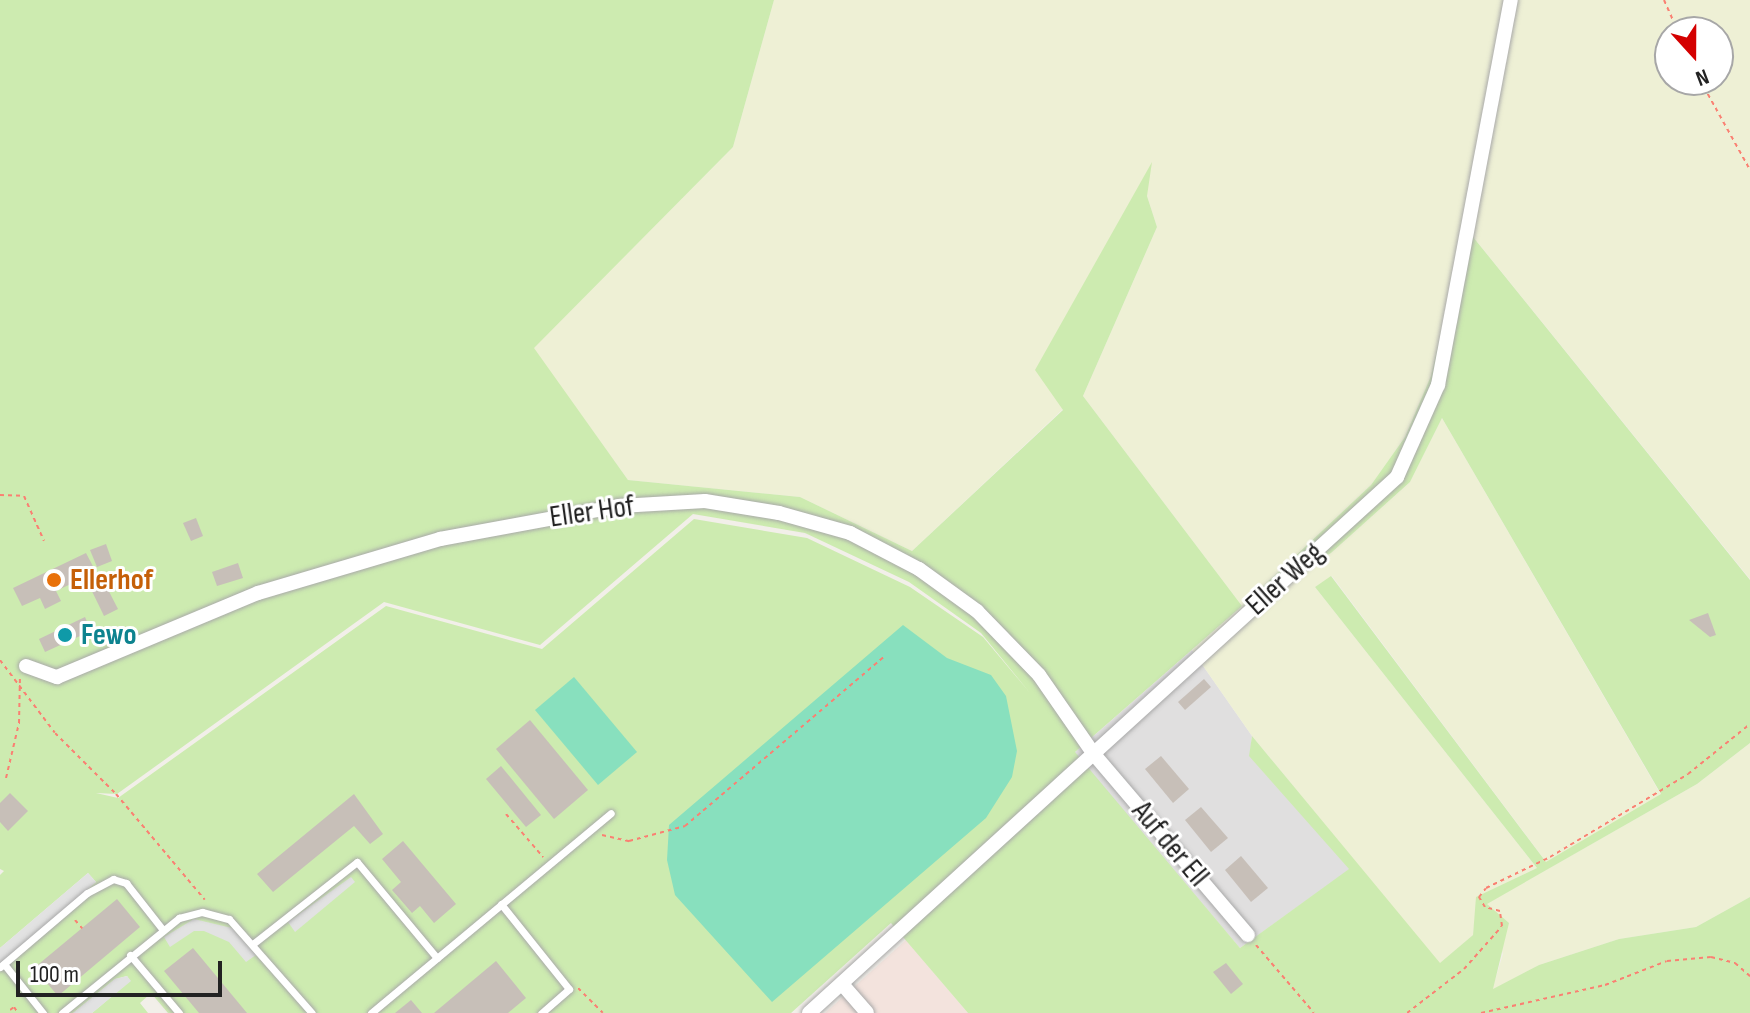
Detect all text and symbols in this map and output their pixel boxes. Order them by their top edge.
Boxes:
north arrow [1654,16,1734,96]
text: N [1692,62,1712,92]
street label: Eller Hof [547,488,637,536]
street label: Eller Weg [1239,535,1331,623]
place label: Ellerhof [70,562,153,598]
marker: Ellerhof [45,571,63,589]
place label: Fewo [81,617,137,653]
marker: Fewo [56,626,74,644]
street label: Auf der Ell [1124,794,1216,894]
scale bar [20,945,226,995]
text: 100 m [30,960,79,989]

